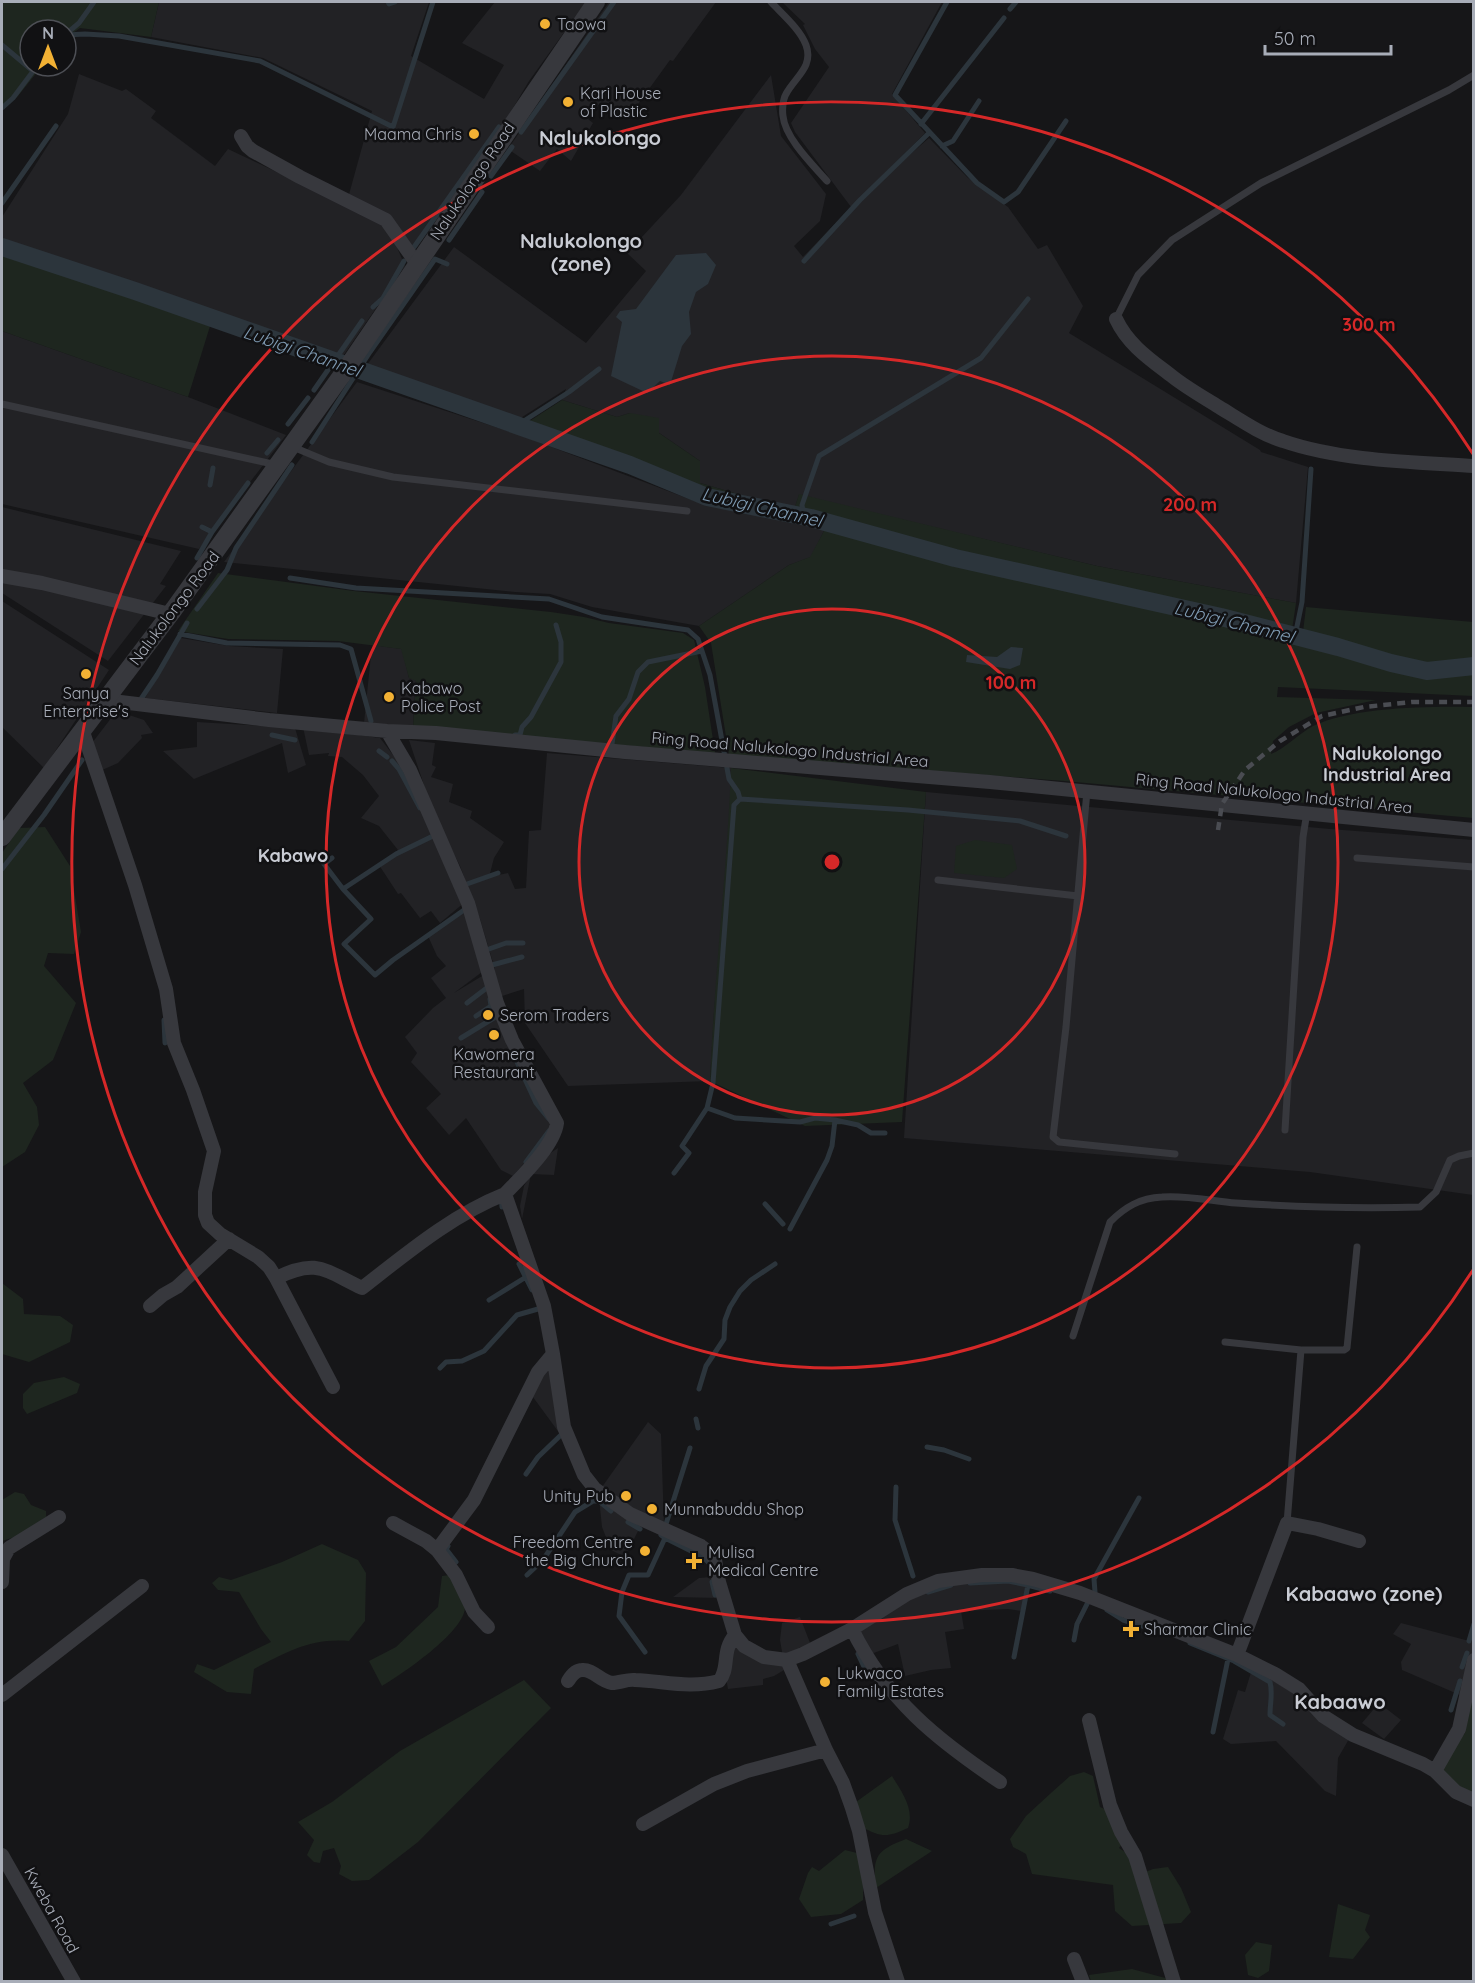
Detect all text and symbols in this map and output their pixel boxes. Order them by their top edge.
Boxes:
place label: Taowa [557,14,606,34]
marker: Taowa [538,17,552,31]
north arrow [18,18,78,78]
scale bar [1265,18,1391,56]
text: N [42,23,54,43]
text: 50 m [1274,27,1316,50]
place label: Kari House of Plastic [580,83,661,121]
marker: Kari House of Plastic [561,95,575,109]
street label: Nalukolongo Road [425,118,519,244]
place label: Maama Chris [364,124,462,144]
district label: Nalukolongo [539,125,661,150]
marker: Maama Chris [467,127,481,141]
district label: Nalukolongo (zone) [520,228,642,276]
text: 300 m [1342,313,1396,336]
water label: Lubigi Channel [240,320,365,382]
water label: Lubigi Channel [700,482,826,532]
text: 200 m [1163,493,1217,516]
street label: Nalukolongo Road [125,547,223,669]
water label: Lubigi Channel [1172,596,1298,648]
marker: Sanya Enterprise's [79,667,93,681]
text: 100 m [986,671,1036,694]
place label: Kabawo Police Post [401,678,481,716]
place label: Sanya Enterprise's [43,683,129,721]
marker: Kabawo Police Post [382,690,396,704]
street label: Ring Road Nalukologo Industrial Area [651,727,929,771]
district label: Nalukolongo Industrial Area [1323,742,1451,786]
street label: Ring Road Nalukologo Industrial Area [1135,769,1413,817]
district label: Kabawo [258,844,328,867]
centre of rings [822,852,842,872]
place label: Serom Traders [500,1005,609,1025]
marker: Serom Traders [481,1008,495,1022]
marker: Kawomera Restaurant [487,1028,501,1042]
place label: Kawomera Restaurant [453,1044,535,1082]
place label: Unity Pub [543,1486,614,1506]
marker: Unity Pub [619,1489,633,1503]
place label: Munnabuddu Shop [664,1499,804,1519]
marker: Munnabuddu Shop [645,1502,659,1516]
place label: Freedom Centre the Big Church [513,1532,633,1570]
place label: Mulisa Medical Centre [708,1542,818,1580]
marker: Freedom Centre the Big Church [638,1544,652,1558]
marker: Mulisa Medical Centre [685,1552,703,1570]
district label: Kabaawo (zone) [1286,1581,1442,1606]
place label: Sharmar Clinic [1144,1619,1251,1639]
marker: Sharmar Clinic [1122,1620,1140,1638]
place label: Lukwaco Family Estates [837,1663,944,1701]
marker: Lukwaco Family Estates [818,1675,832,1689]
district label: Kabaawo [1294,1689,1386,1714]
street label: Kweba Road [20,1864,84,1956]

